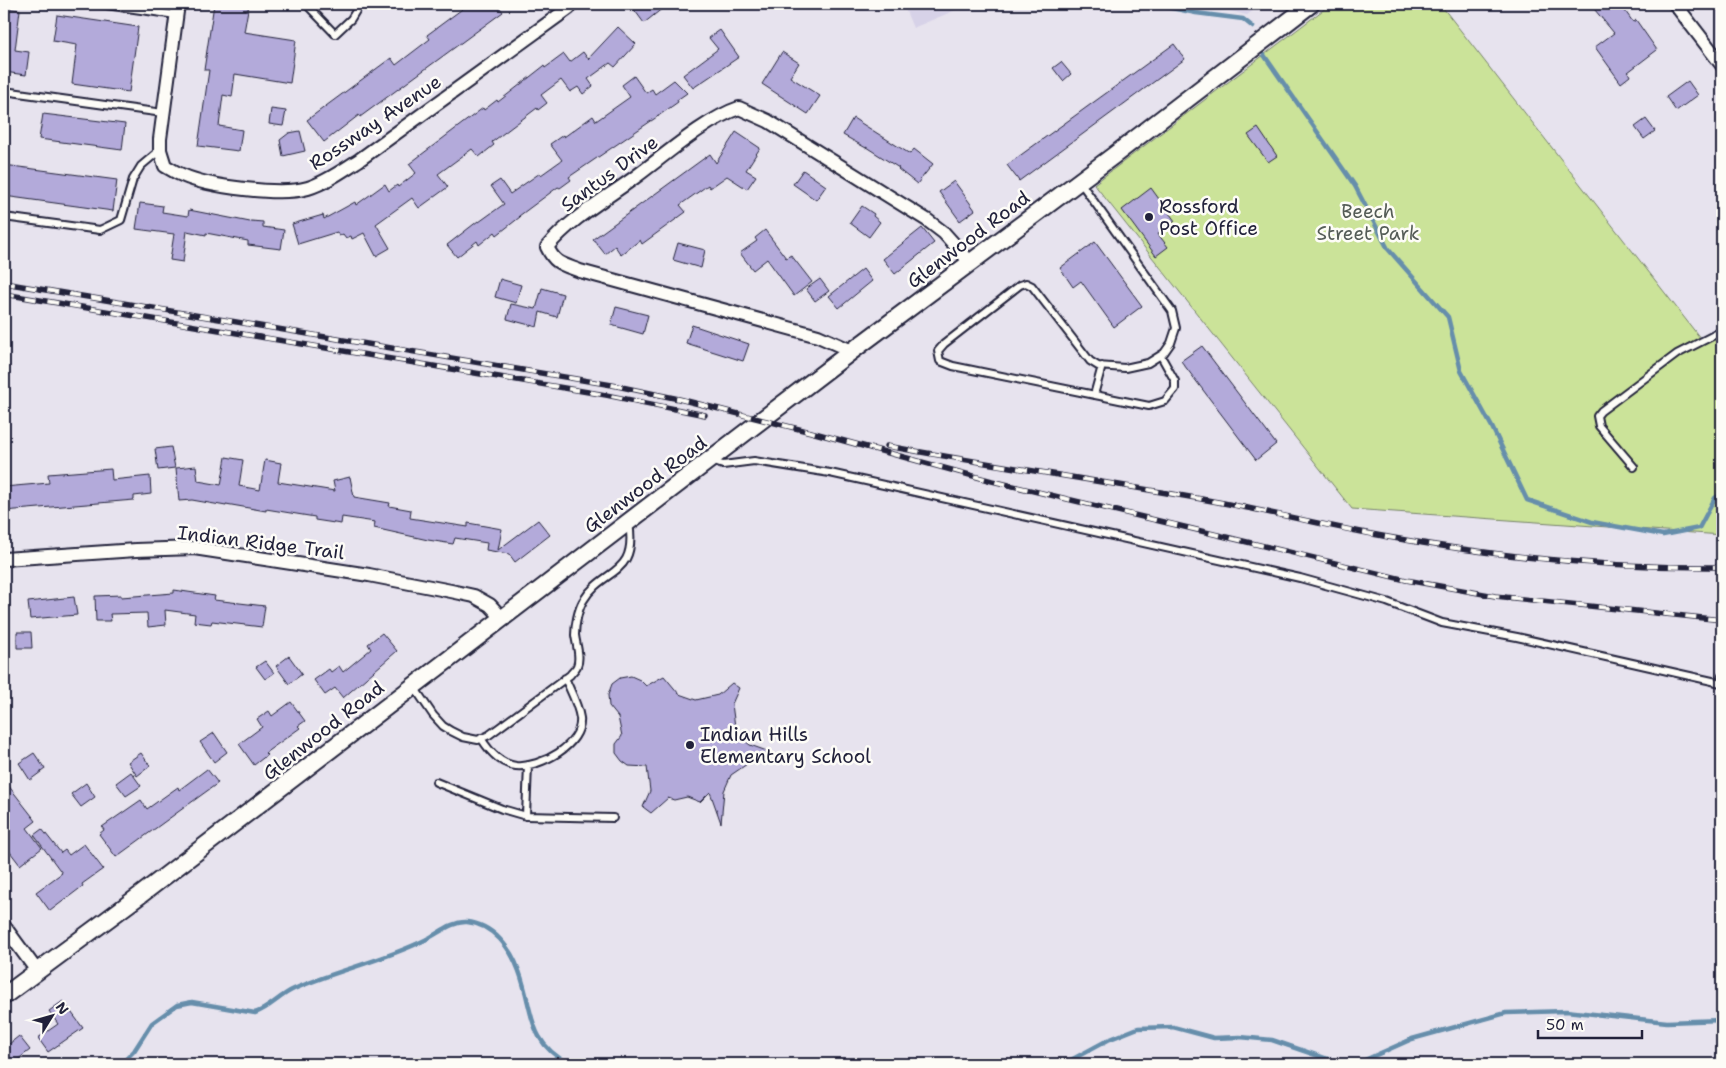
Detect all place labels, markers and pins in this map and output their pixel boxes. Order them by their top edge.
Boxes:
place label: Rossford Post Office [1159,194,1258,241]
marker: Rossford Post Office [1143,211,1155,223]
place label: Indian Hills Elementary School [700,722,871,769]
marker: Indian Hills Elementary School [684,739,696,751]

